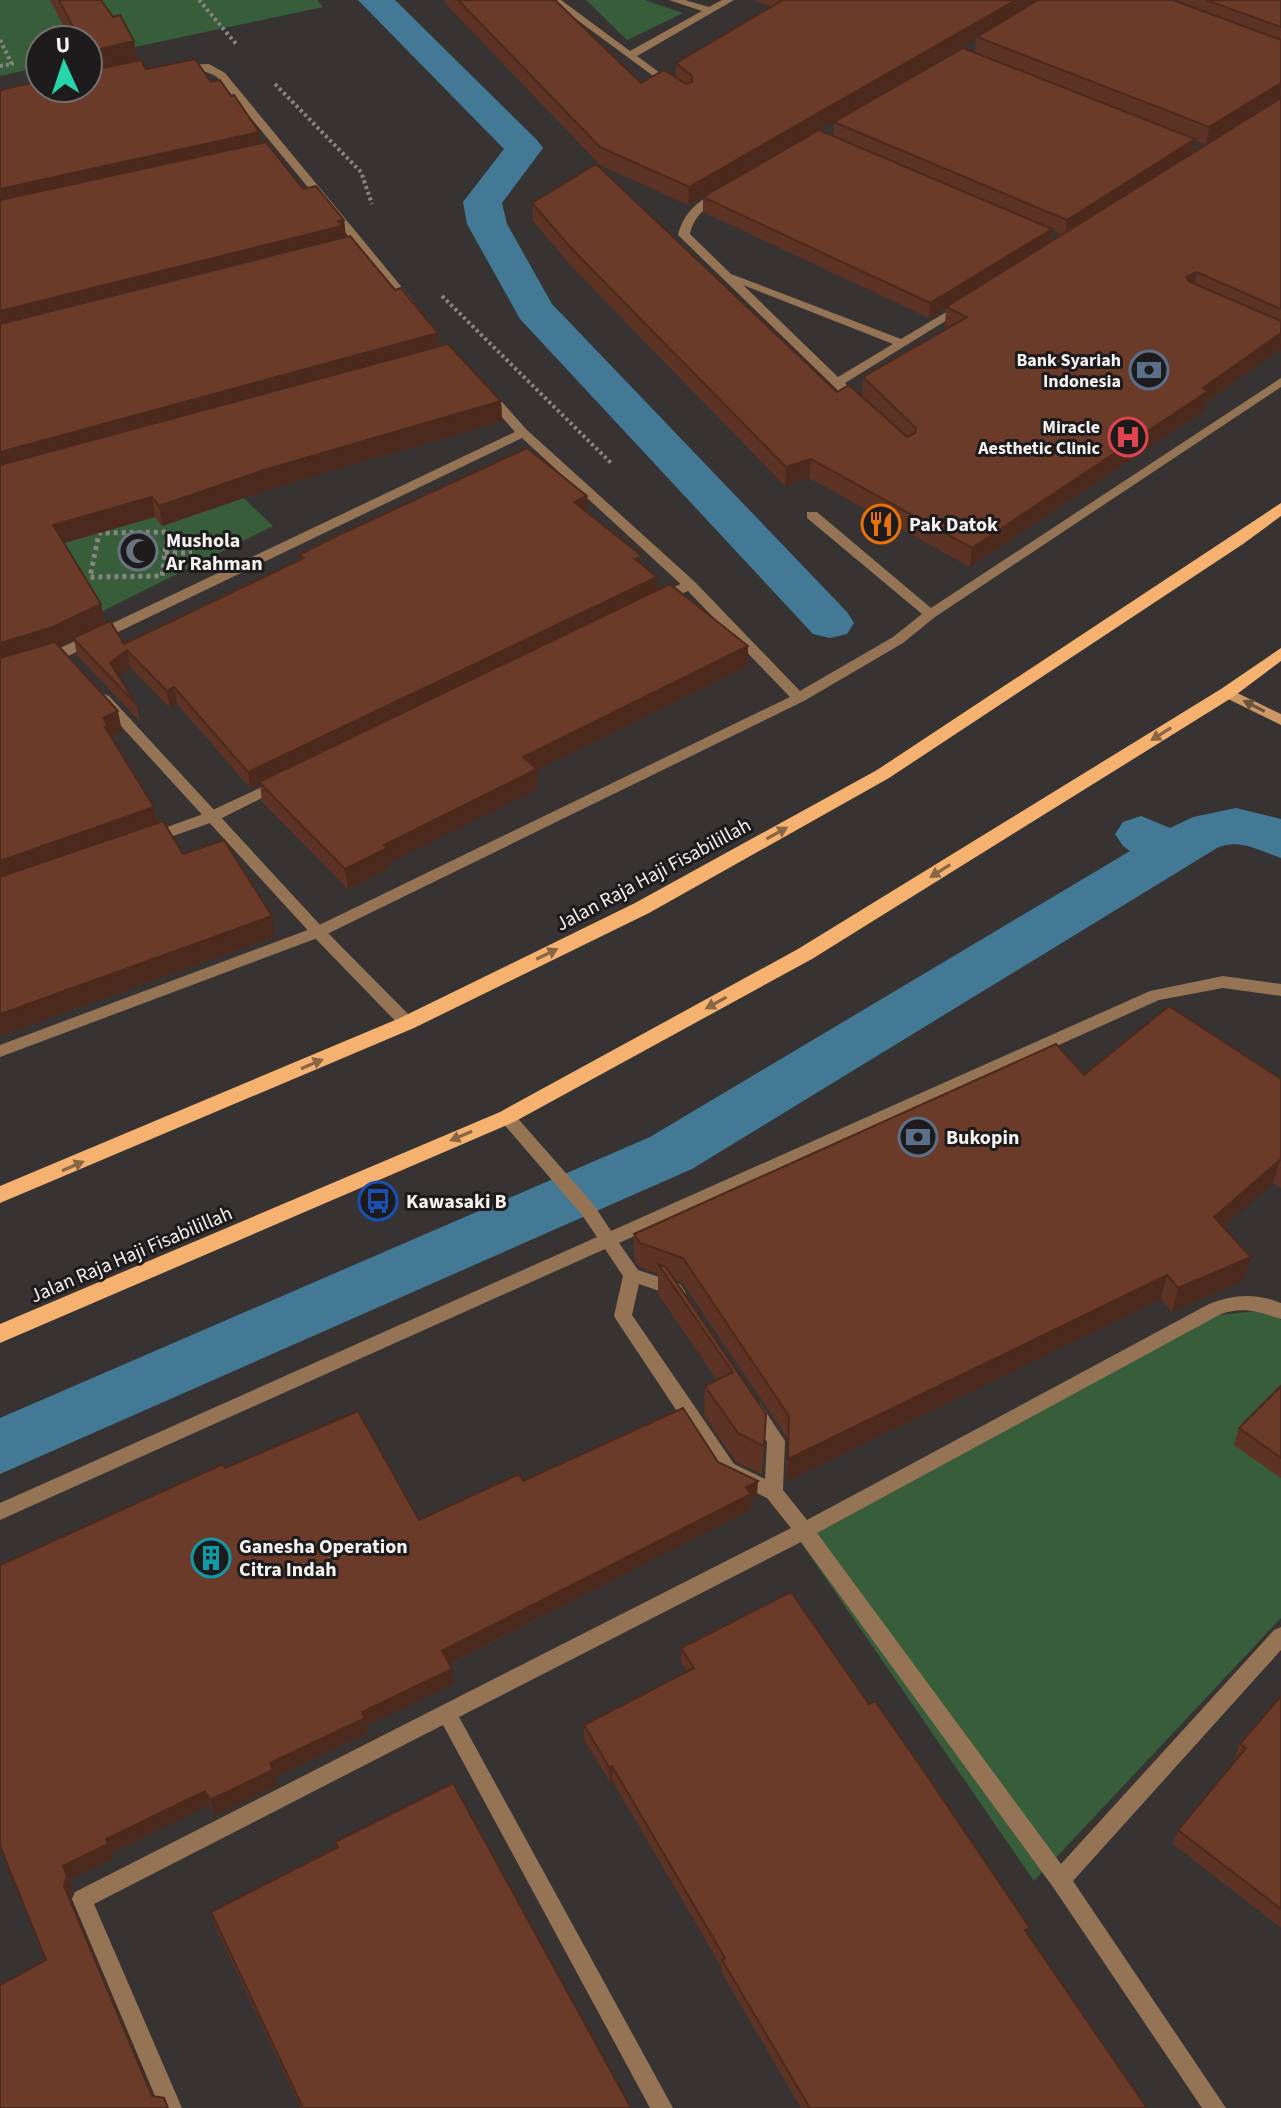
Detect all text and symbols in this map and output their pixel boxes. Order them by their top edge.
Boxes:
north arrow [24,24,104,104]
text: U [55,29,71,61]
place label: Bank Syariah Indonesia [1016,348,1121,394]
bank icon: Bank Syariah Indonesia [1128,349,1170,391]
place label: Miracle Aesthetic Clinic [977,415,1101,461]
hospital icon: Miracle Aesthetic Clinic [1107,416,1149,458]
restaurant icon: Pak Datok [860,503,902,545]
place label: Pak Datok [909,511,998,539]
place label: Mushola Ar Rahman [165,527,263,578]
mosque icon: Mushola Ar Rahman [117,530,159,572]
one-way arrow [1243,699,1266,713]
one-way arrow [1150,726,1172,740]
street label: Jalan Raja Haji Fisabilillah [551,811,756,938]
one-way arrow [766,826,788,840]
one-way arrow [929,863,951,877]
one-way arrow [536,948,559,961]
one-way arrow [705,995,727,1009]
one-way arrow [300,1057,323,1070]
bank icon: Bukopin [897,1116,939,1158]
place label: Bukopin [946,1124,1019,1152]
one-way arrow [449,1130,473,1143]
one-way arrow [61,1159,85,1172]
bus stop icon: Kawasaki B [357,1180,399,1222]
place label: Kawasaki B [406,1188,507,1216]
street label: Jalan Raja Haji Fisabilillah [26,1200,237,1310]
place label: Ganesha Operation Citra Indah [239,1533,408,1584]
building icon: Ganesha Operation Citra Indah [190,1537,232,1579]

